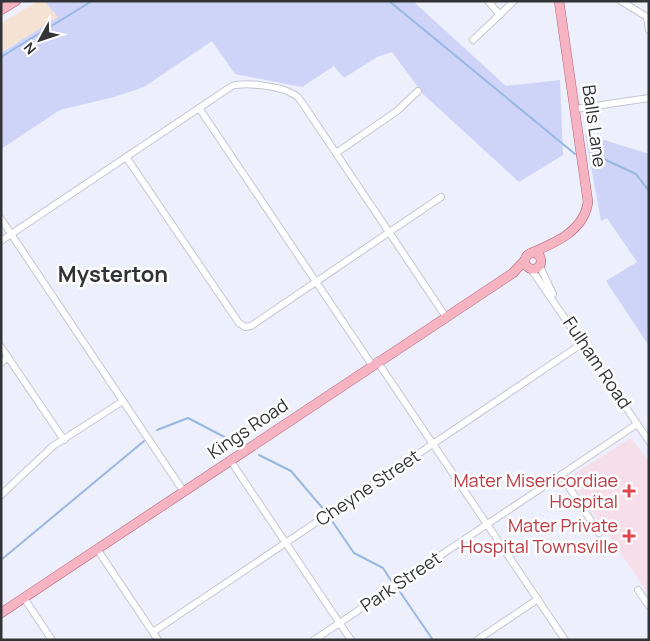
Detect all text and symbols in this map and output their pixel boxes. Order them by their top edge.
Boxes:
north arrow [15,15,65,65]
text: N [19,39,40,59]
street label: Balls Lane [577,83,613,169]
district label: Mysterton [58,259,168,289]
street label: Fulham Road [558,312,637,413]
street label: Kings Road [203,393,292,464]
street label: Cheyne Street [311,443,424,531]
place label: Mater Misericordiae Hospital [453,468,618,513]
marker: Mater Misericordiae Hospital [622,484,636,498]
place label: Mater Private Hospital Townsville [460,513,618,558]
marker: Mater Private Hospital Townsville [622,529,636,543]
street label: Park Street [355,545,445,617]

